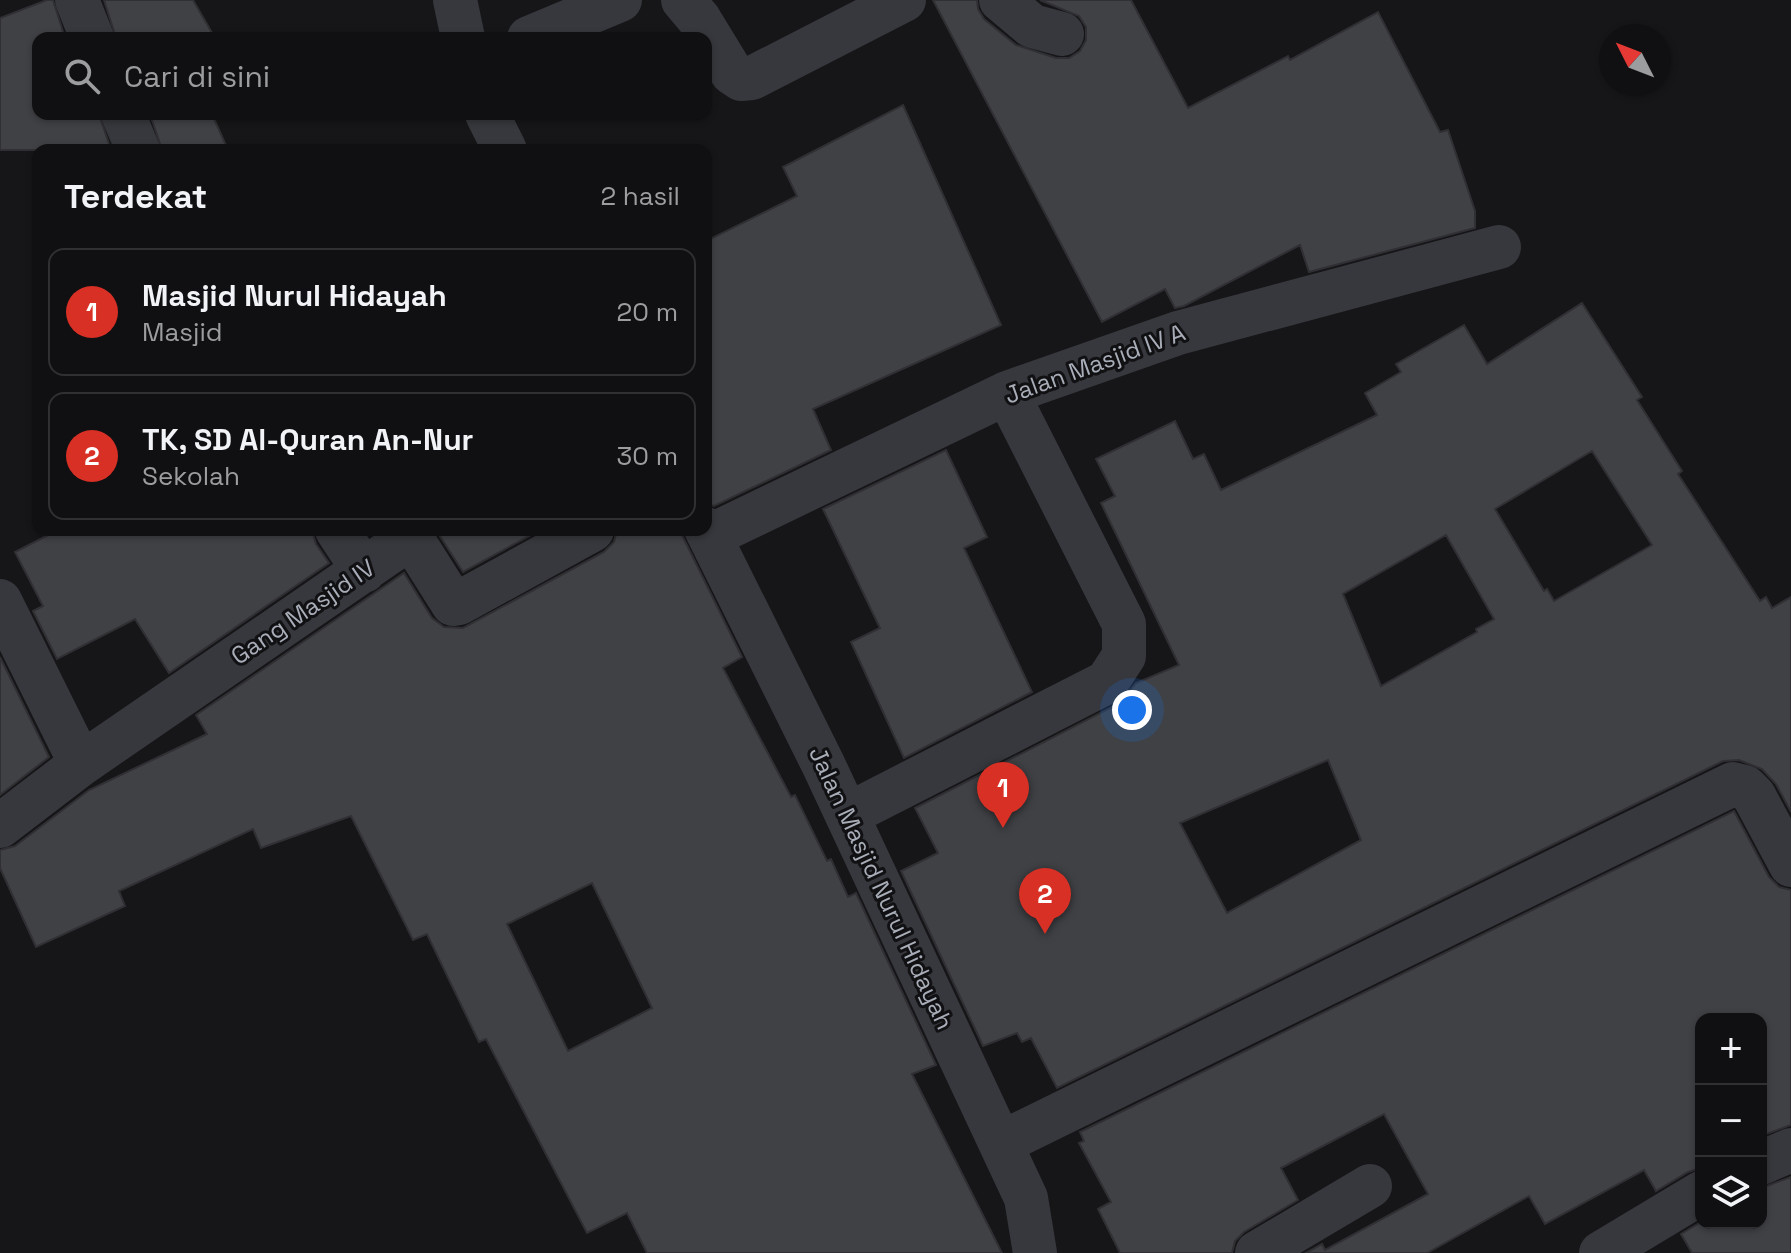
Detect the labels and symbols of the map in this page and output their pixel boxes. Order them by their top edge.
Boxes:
north arrow [1599,24,1671,96]
street label: Jalan Masjid IV A [1000,316,1189,411]
street label: Gang Masjid IV [225,552,381,671]
your location [1112,690,1152,730]
street label: Jalan Masjid Nurul Hidayah [802,741,961,1034]
pin: 1 [977,762,1029,828]
pin: 2 [1019,868,1071,934]

